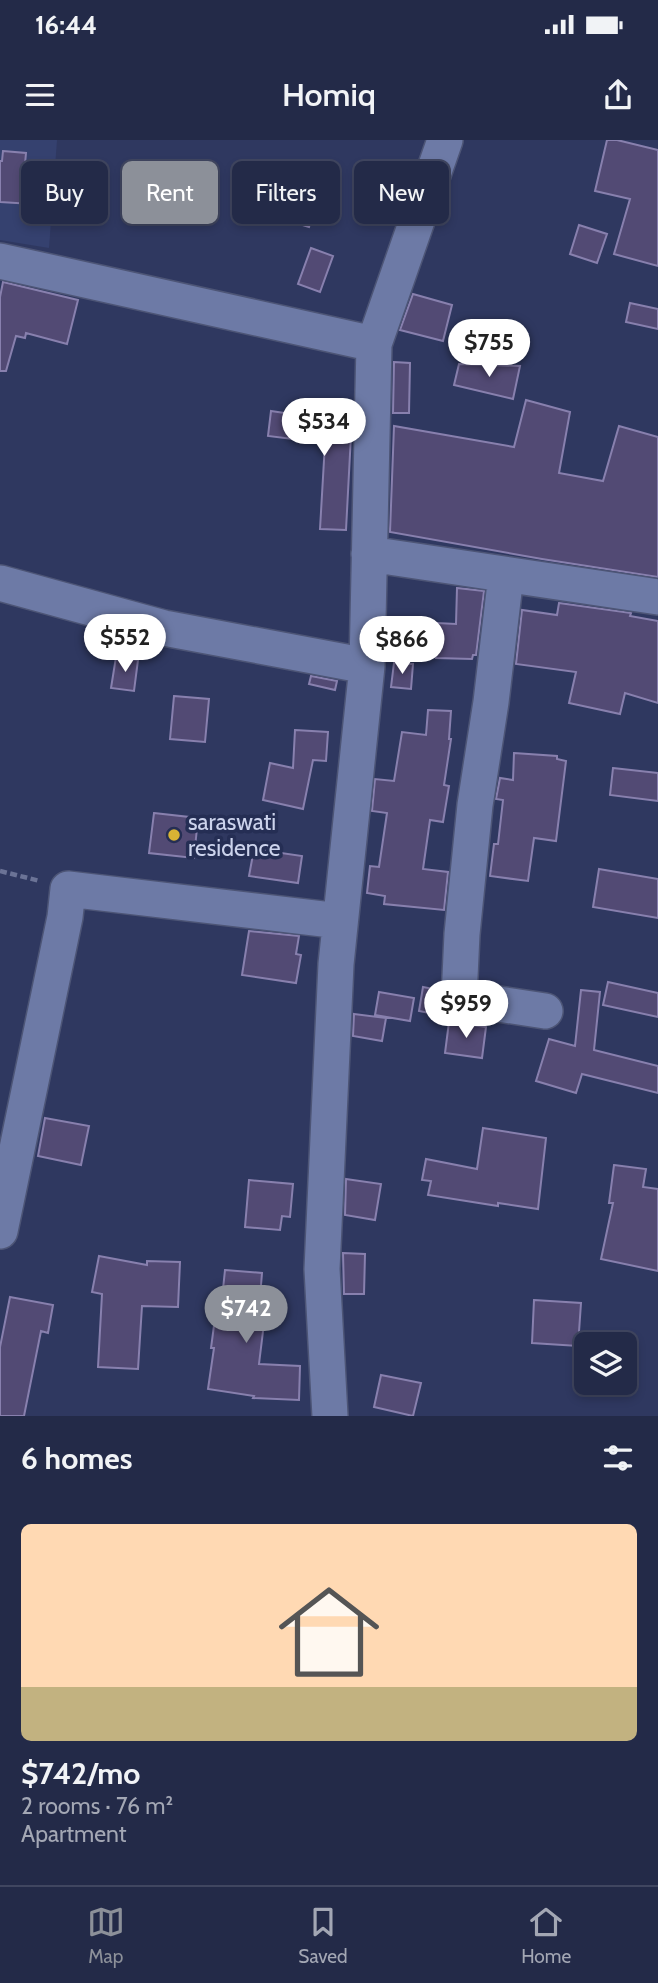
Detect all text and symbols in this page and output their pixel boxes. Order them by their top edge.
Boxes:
text: 16:44 [35,9,97,41]
text: Homiq [282,75,376,114]
icon: menu [21,76,59,114]
icon: share [599,76,637,114]
chip: Buy [21,161,108,224]
chip: Rent [122,161,218,224]
chip: Filters [232,161,340,224]
chip: New [354,161,449,224]
pin: $755 [448,320,530,379]
text: $755 [464,328,514,356]
pin: $534 [283,398,365,458]
text: $534 [298,407,350,435]
pin: $552 [84,615,166,674]
pin: $866 [361,616,443,676]
text: $552 [100,623,150,651]
text: $866 [375,625,429,653]
place label: saraswati residence [188,808,281,862]
marker: saraswati residence [166,827,182,843]
pin: $959 [425,981,507,1040]
text: $959 [440,989,492,1017]
pin: $742 [205,1286,287,1345]
text: $742 [221,1294,271,1322]
map controls [574,1332,637,1395]
button: layers [574,1332,637,1395]
icon: filters [599,1439,637,1477]
text: 6 homes [21,1440,132,1477]
icon: home [266,1569,392,1695]
text: $742/mo [21,1755,140,1792]
text: 2 rooms · 76 m² [21,1792,173,1820]
text: Apartment [21,1820,126,1848]
tab: Map [87,1903,125,1968]
tab: Saved [298,1903,348,1968]
tab: Home [521,1903,571,1968]

